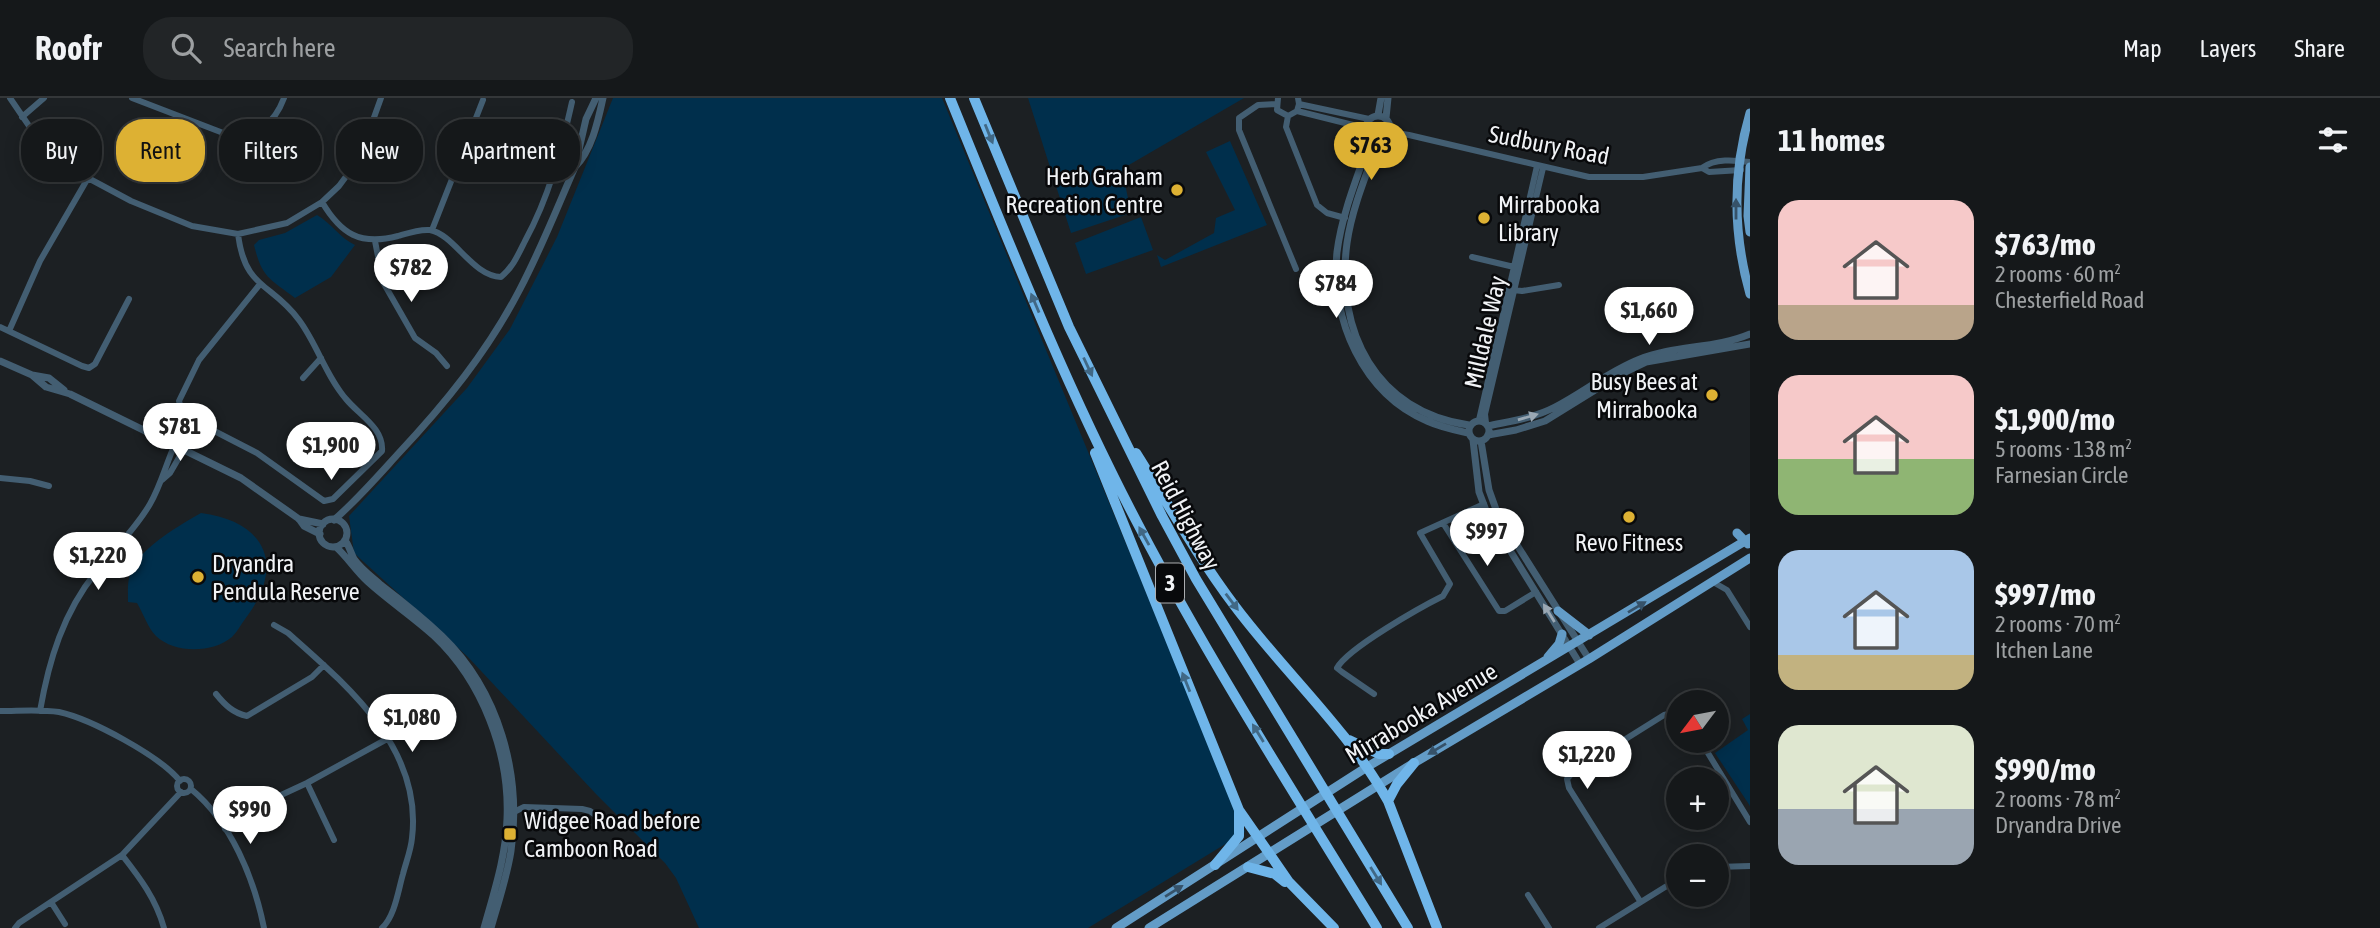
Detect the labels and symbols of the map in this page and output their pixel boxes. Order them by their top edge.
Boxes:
street label: Sudbury Road [1486,120,1612,170]
pin: $763 [1330,122,1412,182]
one-way arrow [983,123,994,144]
place label: Herb Graham Recreation Centre [1005,163,1163,218]
marker: Herb Graham Recreation Centre [1169,182,1185,198]
place label: Mirrabooka Library [1498,191,1600,246]
one-way arrow [1731,197,1742,219]
marker: Mirrabooka Library [1476,210,1492,226]
pin: $782 [370,244,452,304]
pin: $784 [1295,260,1377,320]
street label: Milldale Way [1459,273,1511,391]
pin: $1,660 [1592,288,1706,347]
one-way arrow [1029,292,1040,313]
one-way arrow [1083,357,1094,378]
place label: Busy Bees at Mirrabooka [1591,368,1698,423]
marker: Busy Bees at Mirrabooka [1704,387,1720,403]
pin: $781 [139,404,221,463]
one-way arrow [1518,411,1539,421]
pin: $1,900 [274,422,388,482]
street label: Reid Highway [1146,456,1226,574]
pin: $997 [1446,508,1528,568]
marker: Revo Fitness [1621,509,1637,525]
one-way arrow [1138,526,1150,546]
place label: Revo Fitness [1575,529,1683,556]
pin: $1,220 [41,532,155,592]
place label: Dryandra Pendula Reserve [212,550,360,605]
road number: 3 [1156,564,1184,603]
marker: Dryandra Pendula Reserve [190,569,206,585]
one-way arrow [1225,593,1239,611]
one-way arrow [1627,600,1646,613]
one-way arrow [1543,604,1556,623]
street label: Mirrabooka Avenue [1340,657,1502,769]
one-way arrow [1181,671,1192,692]
north arrow [1666,690,1729,752]
pin: $1,080 [355,694,469,754]
one-way arrow [1252,723,1264,742]
pin: $1,220 [1530,732,1644,791]
one-way arrow [1428,742,1447,755]
pin: $990 [209,786,291,846]
place label: Widgee Road before Camboon Road [524,807,700,862]
marker: Widgee Road before Camboon Road [502,826,518,842]
one-way arrow [1370,867,1383,886]
one-way arrow [1164,885,1183,898]

